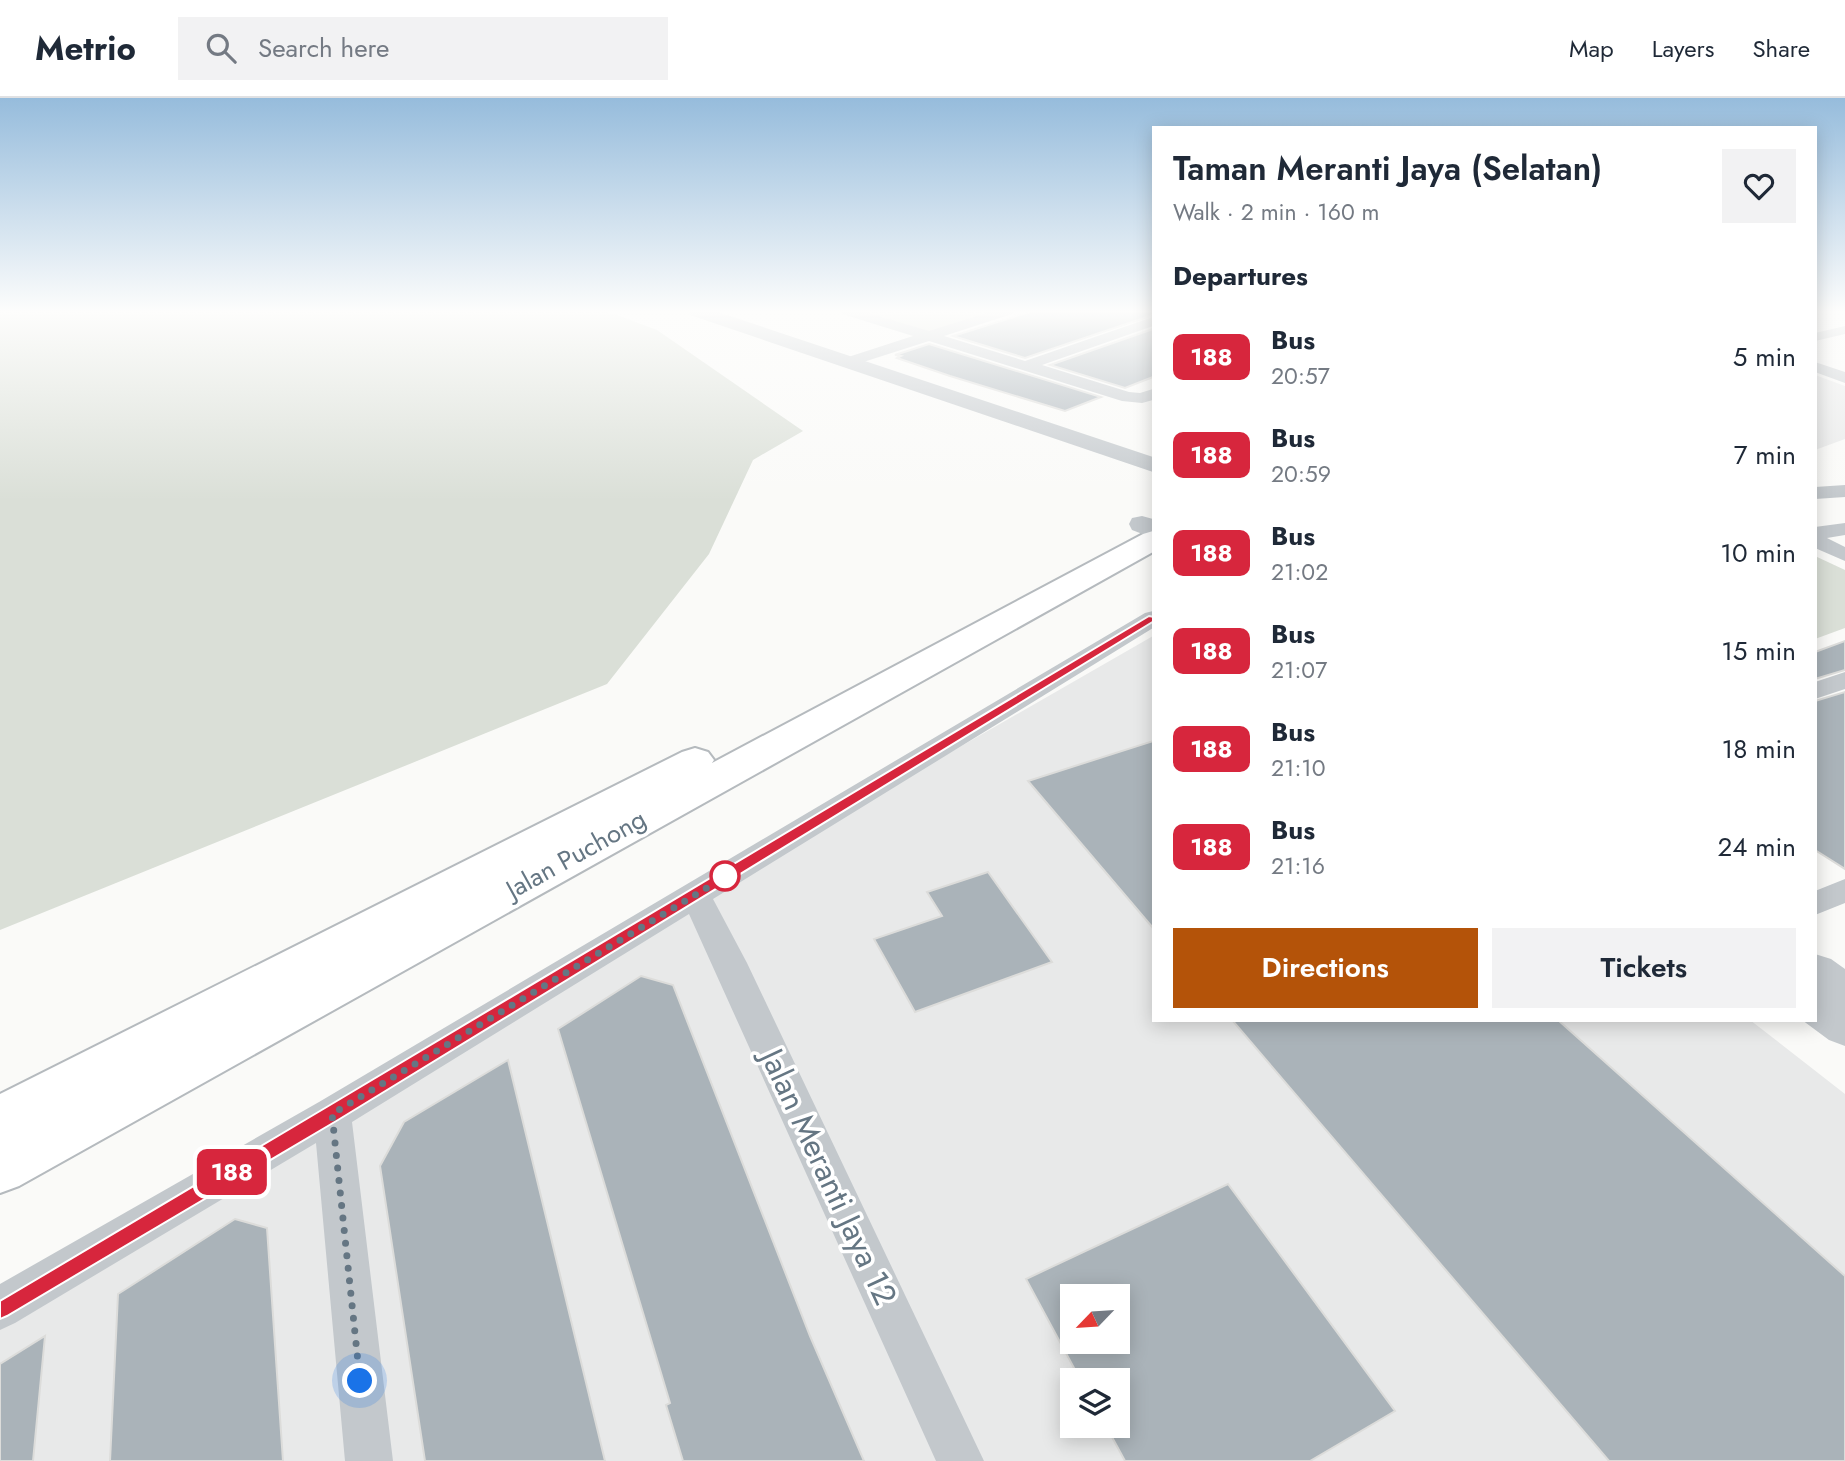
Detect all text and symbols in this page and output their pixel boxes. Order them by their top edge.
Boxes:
search box [178,17,668,80]
text: Metrio [35,25,136,72]
icon: search [202,29,240,67]
text: Search here [258,29,389,67]
text: Map [1569,31,1614,66]
text: Layers [1652,31,1714,66]
text: Share [1752,31,1810,66]
text: Taman Meranti Jaya (Selatan) [1173,145,1602,192]
button: heart [1722,149,1796,223]
text: Walk · 2 min · 160 m [1173,195,1380,229]
text: Departures [1173,257,1308,295]
text: Bus [1271,321,1315,359]
text: 5 min [1733,338,1796,376]
text: 188 [1190,339,1233,374]
text: 20:57 [1271,359,1330,393]
text: Bus [1271,419,1315,457]
text: 7 min [1734,436,1796,474]
text: 188 [1190,437,1233,472]
text: 20:59 [1271,457,1331,491]
text: Bus [1271,517,1315,555]
text: 10 min [1720,534,1796,572]
text: 188 [1190,535,1233,570]
text: 21:02 [1271,555,1328,589]
text: Bus [1271,615,1315,653]
text: 15 min [1721,632,1796,670]
text: 188 [1190,633,1233,668]
text: 21:07 [1271,653,1327,687]
text: Bus [1271,713,1315,751]
text: 18 min [1722,730,1796,768]
text: 188 [1190,731,1233,766]
text: 21:10 [1271,751,1326,785]
street label: Jalan Puchong [496,800,653,910]
text: Bus [1271,811,1315,849]
text: 24 min [1718,828,1796,866]
text: 188 [1190,829,1233,864]
text: 21:16 [1271,849,1325,883]
unlabelled marker [710,861,740,891]
button: Directions [1173,928,1478,1008]
button: Tickets [1492,928,1796,1008]
street label: Jalan Meranti Jaya 12 [748,1038,909,1313]
line badge: 188 [192,1149,272,1195]
text: 188 [211,1154,253,1189]
north arrow [1060,1284,1130,1354]
map controls [1060,1284,1130,1438]
your location [342,1363,377,1398]
button: layers [1060,1368,1130,1438]

